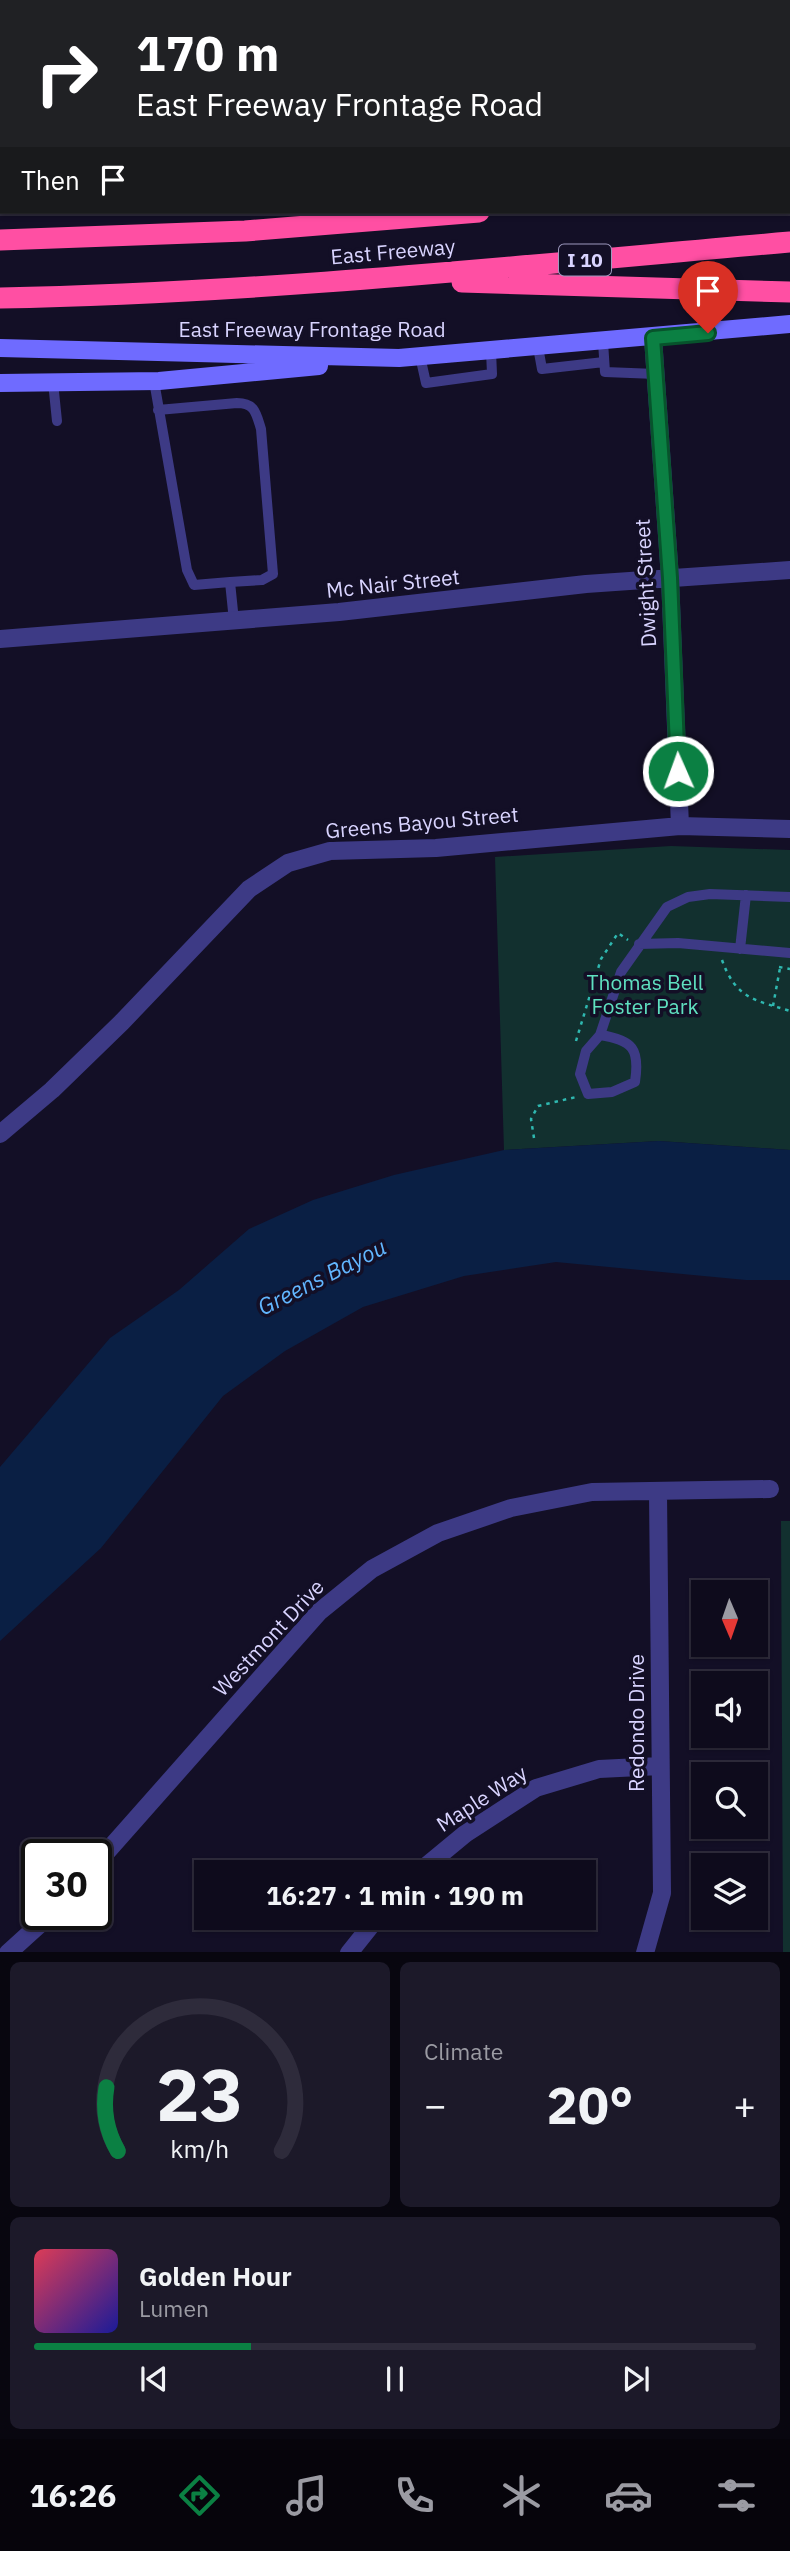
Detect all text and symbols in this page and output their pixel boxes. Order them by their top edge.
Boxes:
text: 170 m [136,21,280,84]
icon: right [21,28,112,119]
text: East Freeway Frontage Road [136,83,543,125]
icon: arrive [94,161,132,199]
text: Then [21,163,80,197]
street label: East Freeway [329,232,457,270]
road number: I 10 [559,244,611,276]
pin [678,261,738,333]
icon: arrive [689,272,727,310]
street label: East Freeway Frontage Road [178,315,446,343]
street label: Dwight Street [628,518,662,648]
street label: Mc Nair Street [325,562,461,604]
position arrow [641,734,715,808]
street label: Greens Bayou Street [324,800,520,844]
park label: Thomas Bell Foster Park [587,968,704,1020]
water label: Greens Bayou [252,1231,391,1321]
street label: Westmont Drive [207,1573,330,1702]
north arrow [691,1580,768,1657]
map controls [691,1580,768,1930]
street label: Redondo Drive [622,1654,650,1792]
button: sound [691,1671,768,1748]
street label: Maple Way [431,1758,533,1838]
button: search [691,1762,768,1839]
speed limit sign: 30 [21,1839,112,1930]
button: layers [691,1853,768,1930]
text: 16:27 · 1 min · 190 m [266,1878,524,1912]
text: Climate [424,2036,503,2066]
text: 23 [156,2046,244,2141]
text: 20° [547,2071,633,2138]
text: − [424,2080,447,2129]
text: + [733,2080,756,2129]
text: km/h [171,2131,229,2164]
text: Golden Hour [139,2259,292,2293]
text: Lumen [139,2293,209,2323]
icon: previous [135,2360,173,2398]
icon: pause [376,2360,414,2398]
icon: next [617,2360,655,2398]
icon: directions [175,2471,224,2520]
icon: music [282,2471,331,2520]
icon: phone [390,2471,439,2520]
icon: climate [497,2471,546,2520]
icon: car [604,2471,653,2520]
icon: filters [712,2471,761,2520]
text: 16:26 [29,2474,117,2516]

